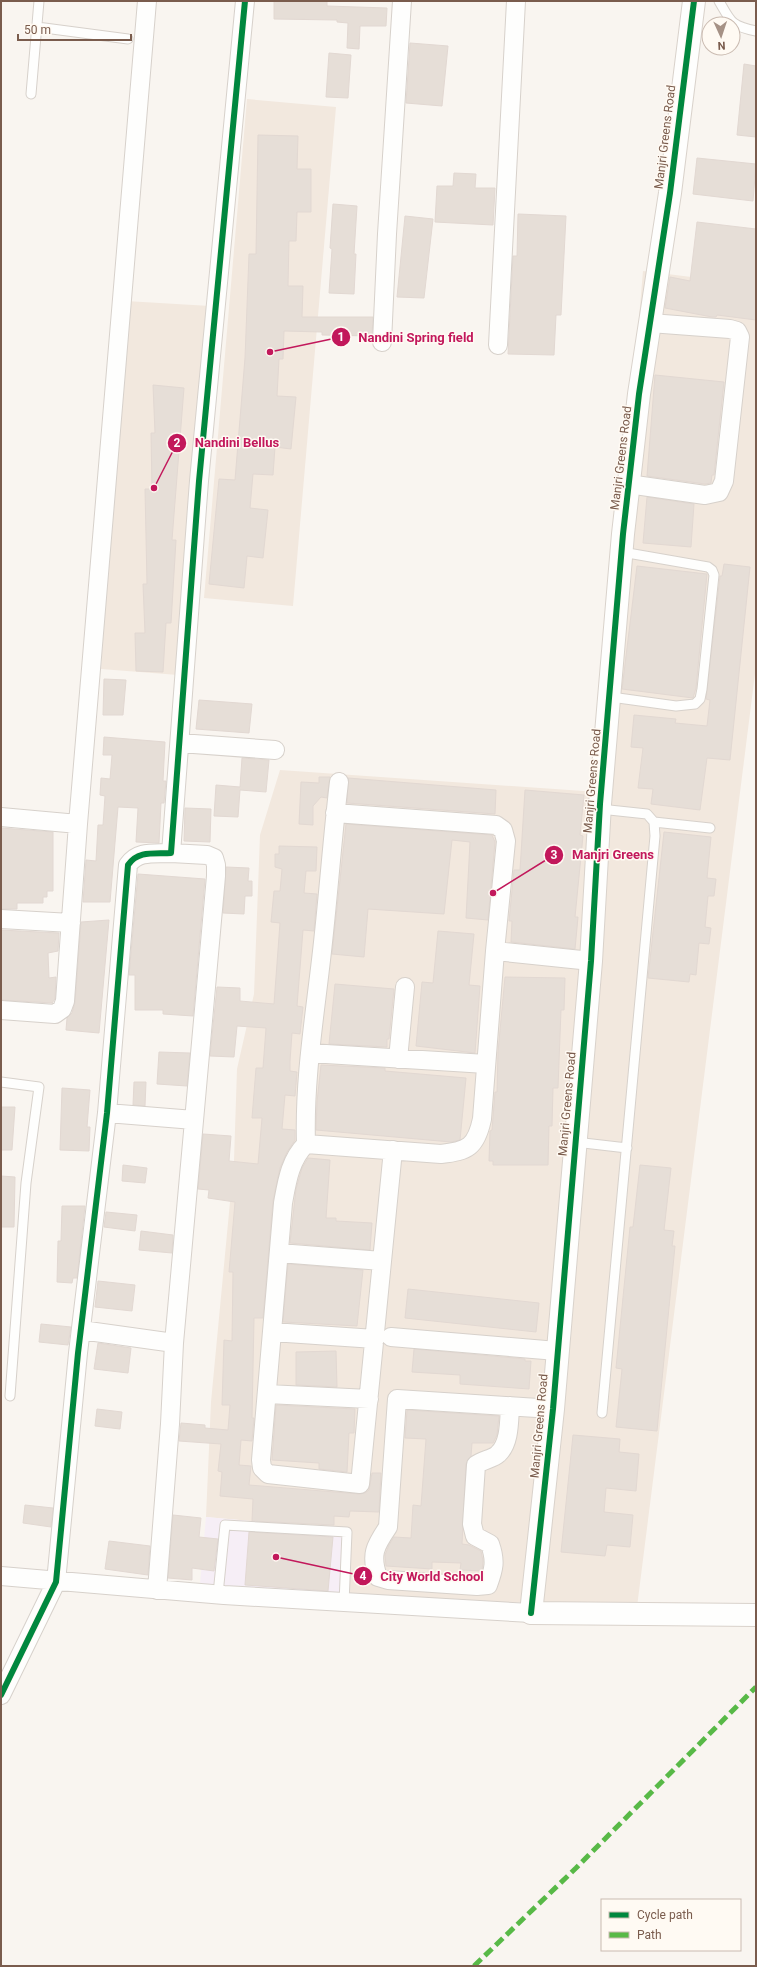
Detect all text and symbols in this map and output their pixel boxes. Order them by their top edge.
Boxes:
scale bar [18,16,131,42]
north arrow [701,16,741,56]
text: 50 m [24,23,51,37]
text: N [717,39,726,52]
street label: Manjri Greens Road [652,84,678,190]
callout: Nandini Spring field [331,325,482,350]
text: 1 [338,330,344,344]
text: Nandini Spring field [358,330,474,345]
street label: Manjri Greens Road [608,405,634,511]
callout: Nandini Bellus [167,430,287,455]
text: Nandini Bellus [195,435,279,450]
text: 2 [174,436,181,450]
street label: Manjri Greens Road [580,728,604,834]
callout: Manjri Greens [544,842,662,867]
text: Manjri Greens [572,847,654,862]
text: 3 [551,848,558,862]
street label: Manjri Greens Road [555,1051,579,1157]
street label: Manjri Greens Road [527,1373,551,1479]
callout: City World School [353,1564,492,1589]
text: 4 [360,1569,367,1583]
text: City World School [380,1569,484,1584]
legend [601,1899,741,1951]
text: Cycle path [637,1908,693,1922]
text: Path [637,1928,662,1942]

